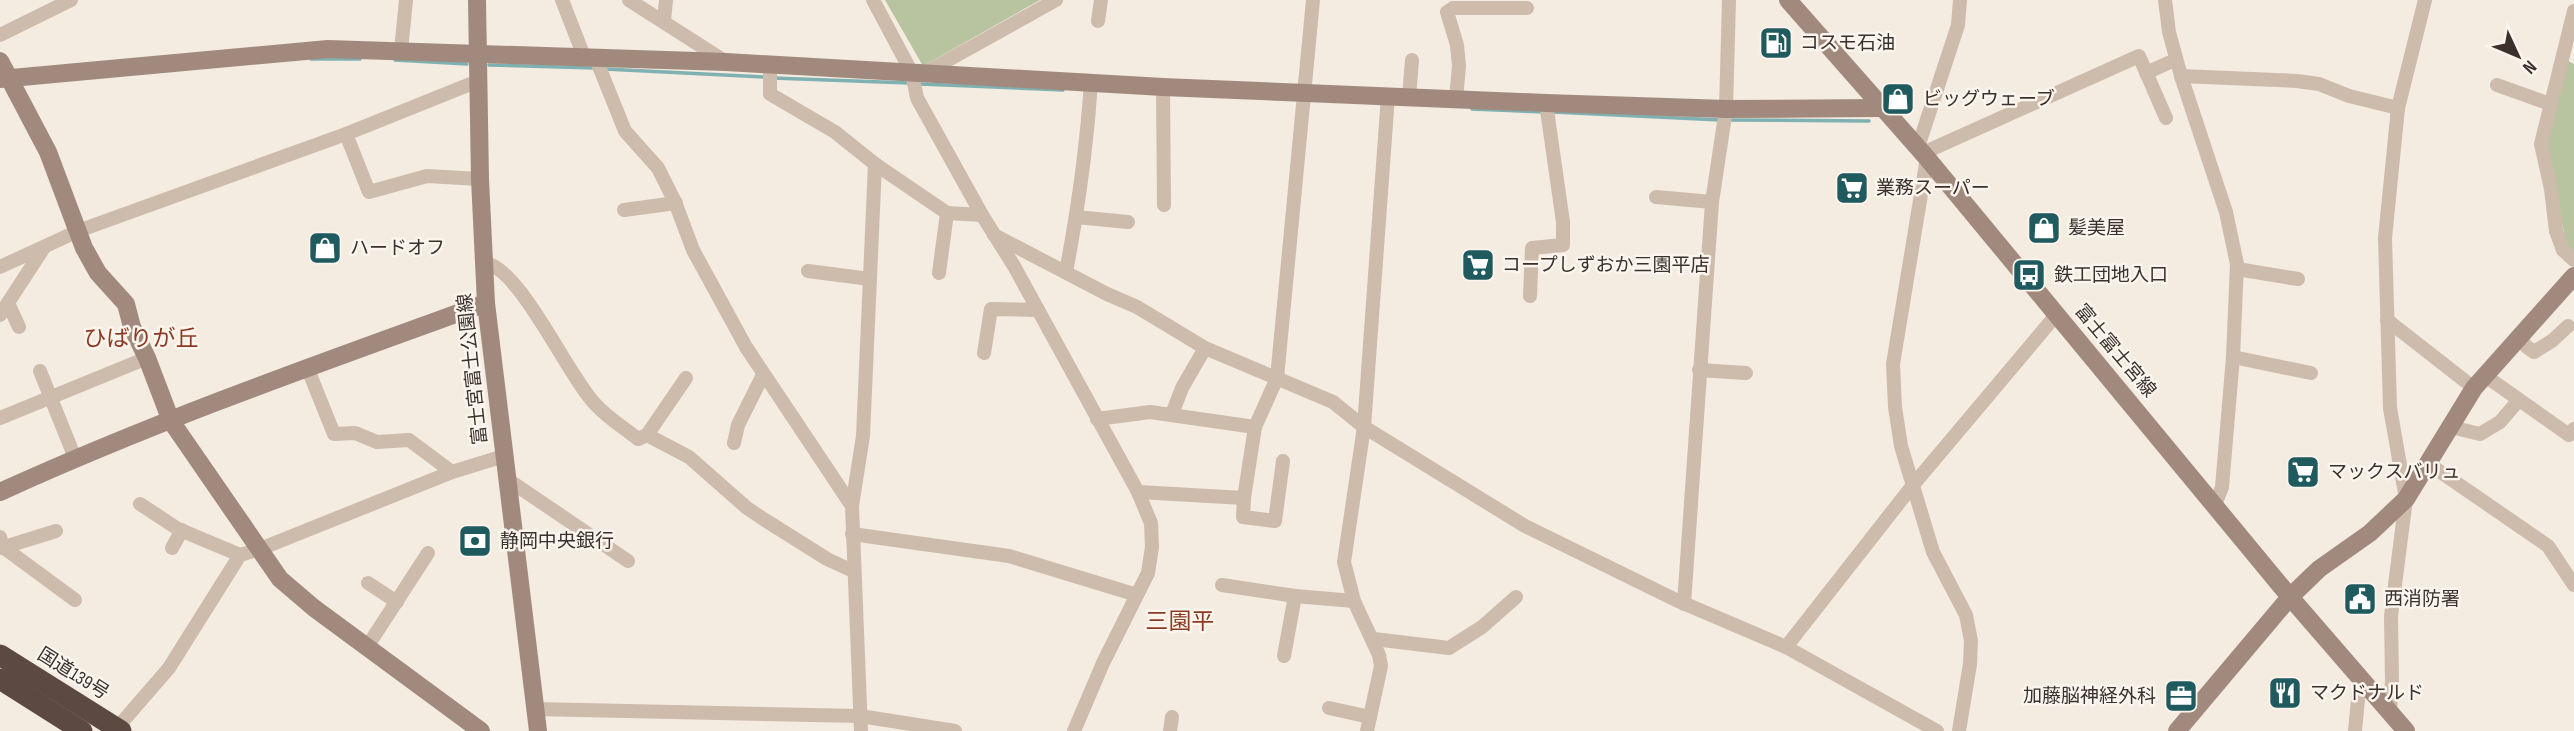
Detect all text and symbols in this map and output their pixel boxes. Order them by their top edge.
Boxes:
north arrow [2483,21,2553,91]
fuel station icon: コスモ石油 [1757,24,1795,62]
place label: コスモ石油 [1800,32,1895,55]
text: N [2517,55,2541,78]
shop icon: ビッグウェーブ [1879,80,1917,118]
place label: ビッグウェーブ [1923,88,2055,111]
supermarket icon: 業務スーパー [1833,169,1871,207]
place label: 業務スーパー [1876,177,1990,200]
shop icon: 髪美屋 [2025,209,2063,247]
place label: 髪美屋 [2068,217,2125,240]
shop icon: ハードオフ [306,229,344,267]
place label: ハードオフ [350,237,445,260]
supermarket icon: コープしずおか三園平店 [1459,246,1497,284]
place label: コープしずおか三園平店 [1502,254,1709,277]
bus stop icon: 鉄工団地入口 [2010,256,2048,294]
place label: 鉄工団地入口 [2054,264,2168,287]
street label: 富士宮富士公園線 [454,292,492,446]
street label: 富士富士宮線 [2070,300,2160,402]
district label: ひばりが丘 [84,325,199,353]
supermarket icon: マックスバリュ [2284,453,2322,491]
place label: マックスバリュ [2328,461,2460,484]
bank icon: 静岡中央銀行 [456,522,494,560]
place label: 静岡中央銀行 [500,530,614,553]
public building icon: 西消防署 [2341,580,2379,618]
place label: 西消防署 [2384,588,2460,611]
district label: 三園平 [1146,608,1215,636]
street label: 国道139号 [33,643,113,705]
restaurant icon: マクドナルド [2266,674,2304,712]
office icon: 加藤脳神経外科 [2162,677,2200,715]
place label: マクドナルド [2310,682,2424,705]
place label: 加藤脳神経外科 [2023,685,2156,708]

